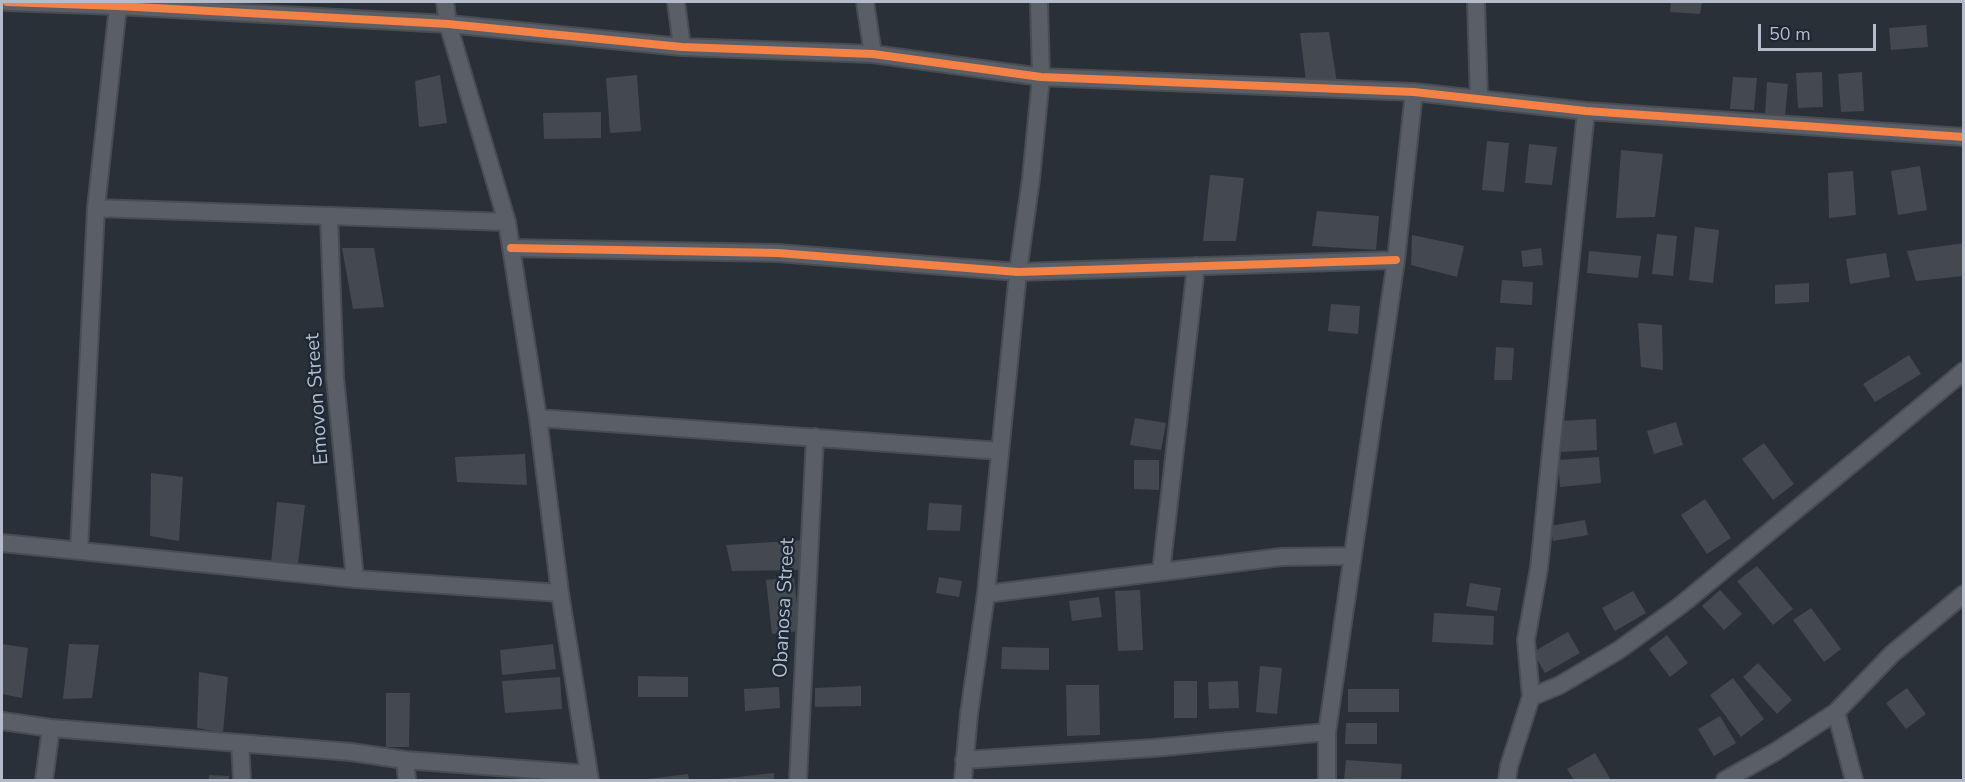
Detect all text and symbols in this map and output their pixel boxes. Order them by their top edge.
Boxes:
scale bar [1761,12,1880,50]
text: 50 m [1769,22,1811,46]
street label: Emovon Street [301,332,335,466]
street label: Obanosa Street [769,537,801,679]

